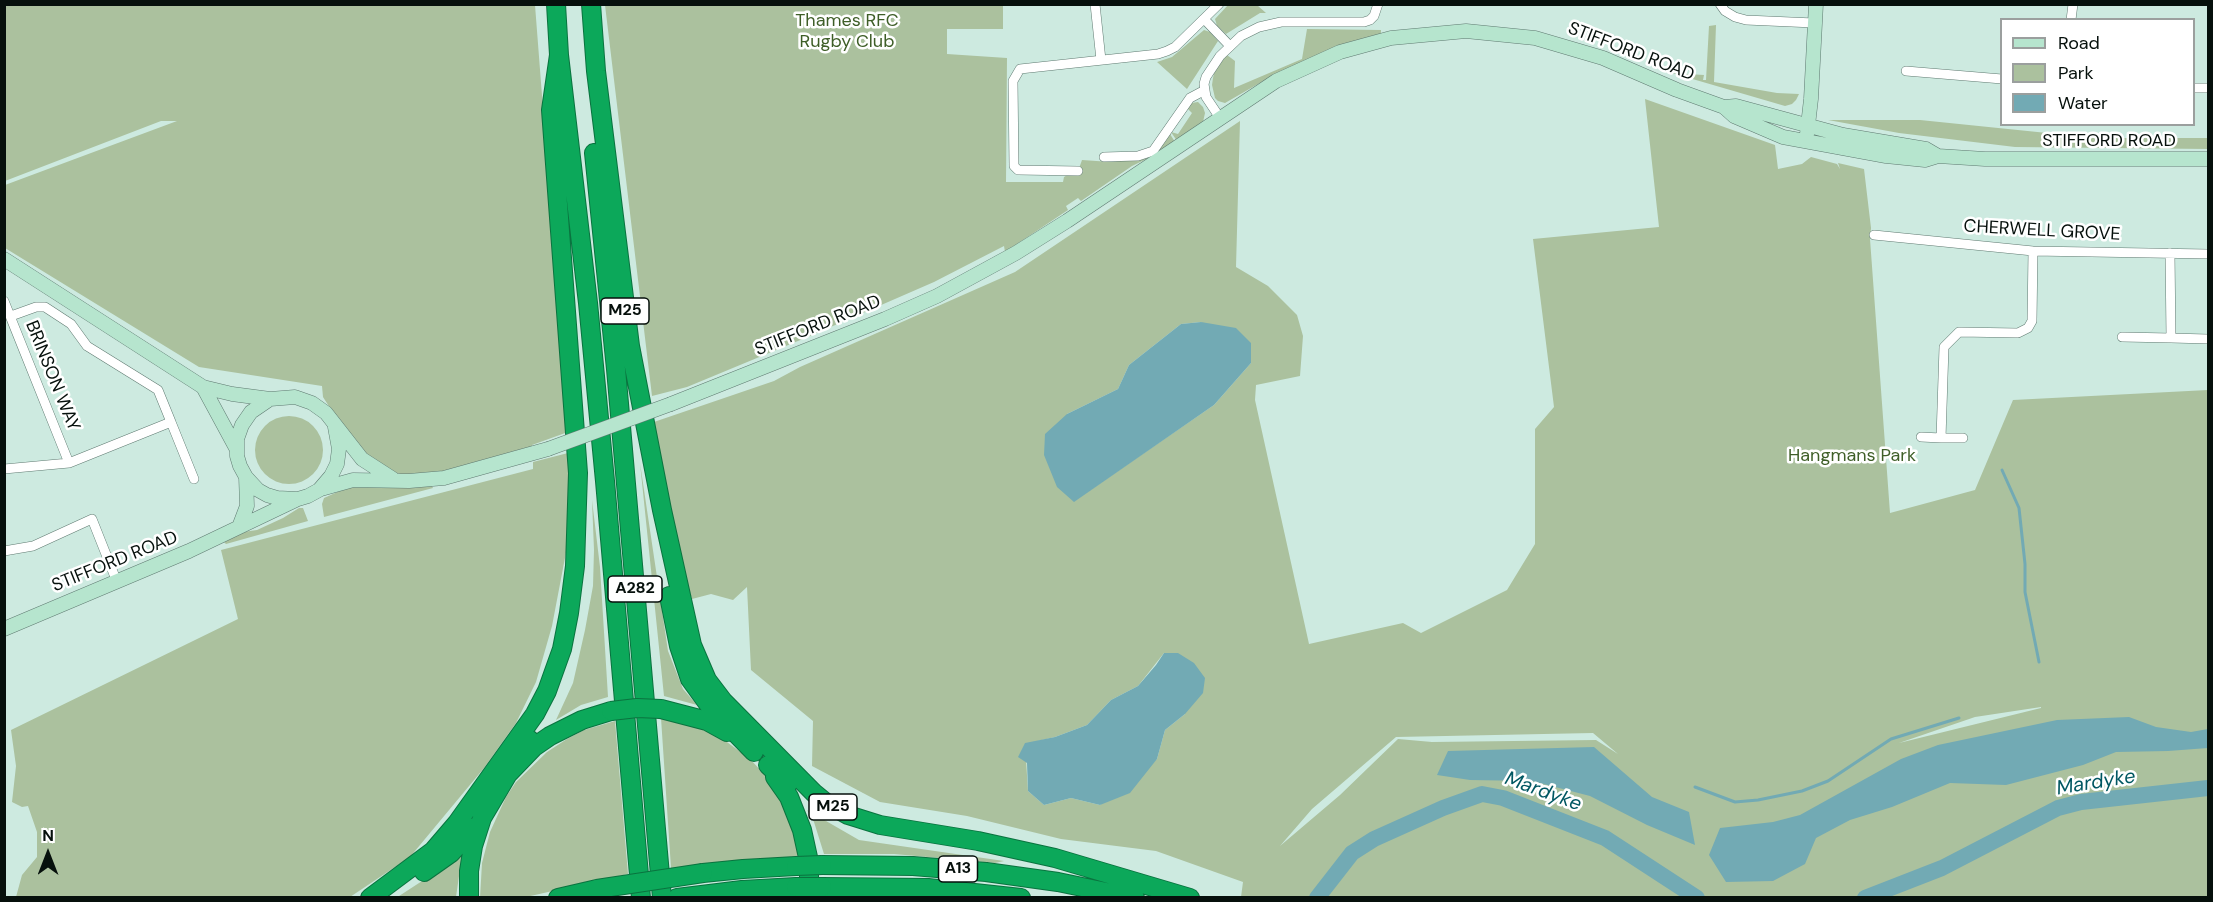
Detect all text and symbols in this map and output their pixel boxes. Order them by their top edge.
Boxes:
park label: Thames RFC Rugby Club [795,10,899,52]
street label: STIFFORD ROAD [1565,18,1697,86]
legend [2000,18,2195,126]
text: Road [2058,31,2100,55]
text: Park [2058,61,2094,85]
text: Water [2058,91,2108,115]
street label: STIFFORD ROAD [2042,130,2176,152]
street label: CHERWELL GROVE [1963,216,2121,246]
street label: STIFFORD ROAD [752,291,884,361]
road number: M25 [601,298,649,324]
street label: BRINSON WAY [20,318,84,434]
park label: Hangmans Park [1788,445,1916,467]
street label: STIFFORD ROAD [49,527,181,597]
road number: A282 [608,576,662,602]
water label: Mardyke [2055,765,2137,801]
water label: Mardyke [1501,767,1585,817]
road number: M25 [809,794,857,820]
north arrow [18,824,78,884]
text: N [42,825,54,846]
road number: A13 [938,856,978,882]

